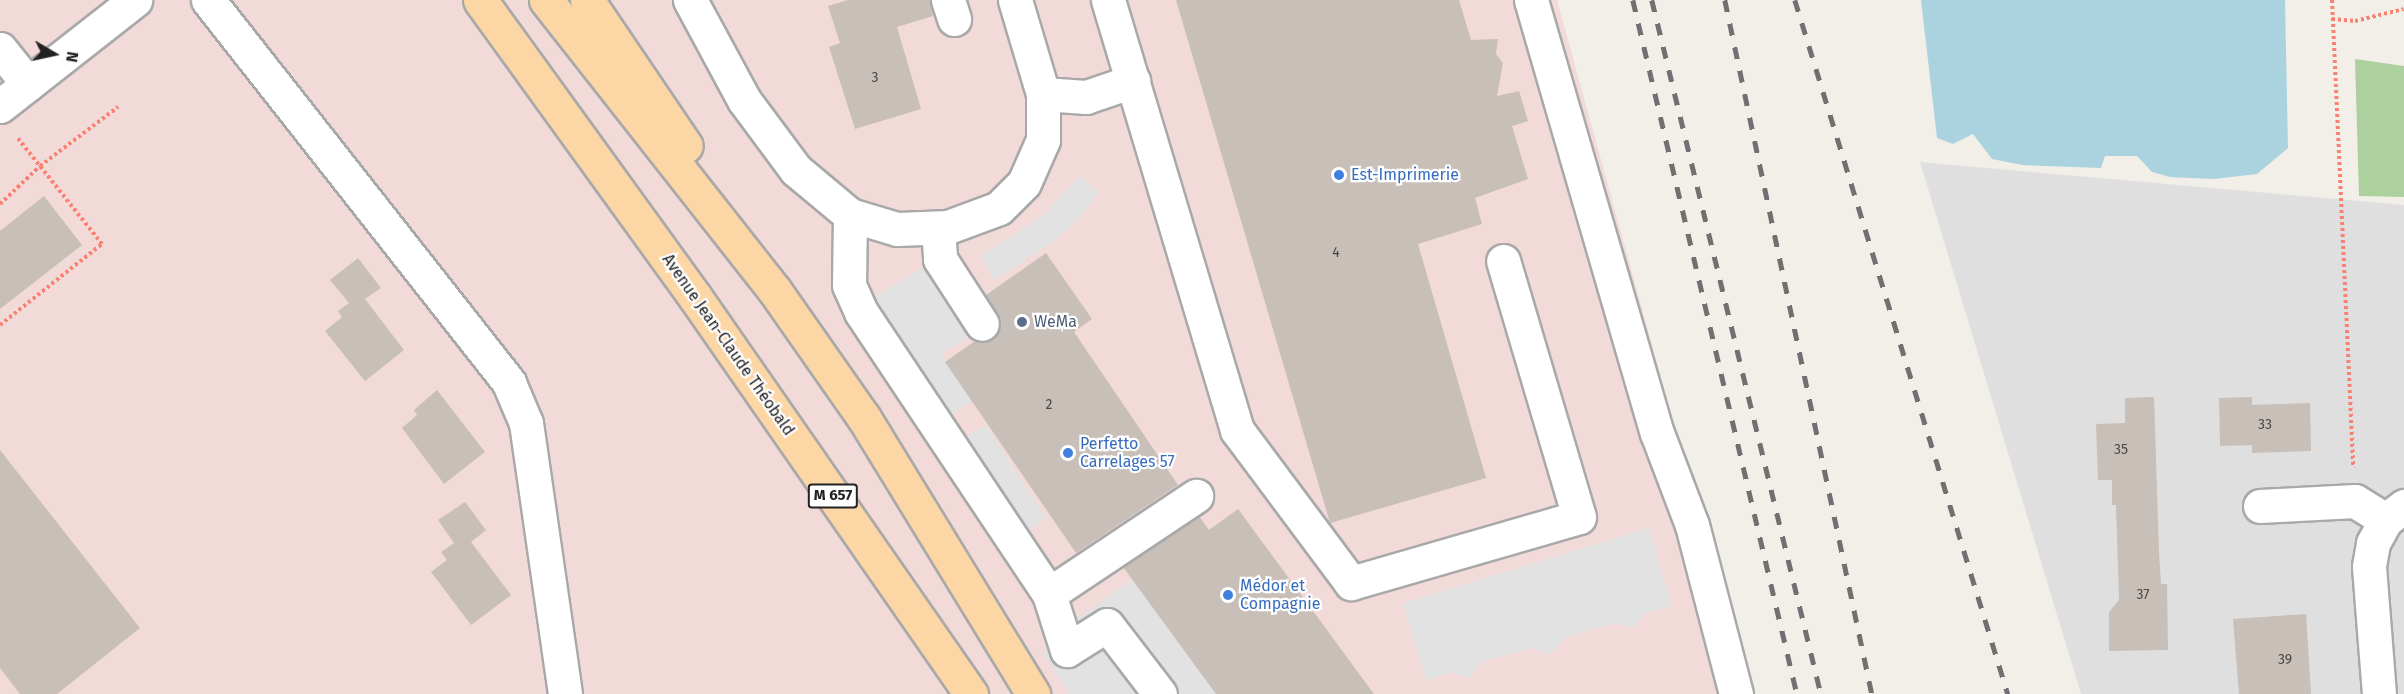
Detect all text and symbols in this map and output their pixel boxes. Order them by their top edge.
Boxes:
north arrow [24,24,84,84]
text: N [62,50,82,64]
house number: 3 [872,70,878,86]
place label: Est-Imprimerie [1351,165,1459,185]
marker: Est-Imprimerie [1332,168,1346,182]
house number: 4 [1332,245,1340,261]
street label: Avenue Jean-Claude Théobald [658,251,798,439]
place label: WeMa [1034,312,1077,332]
marker: WeMa [1015,315,1029,329]
house number: 2 [1046,397,1052,413]
house number: 33 [2258,417,2272,433]
place label: Perfetto Carrelages 57 [1080,434,1174,472]
house number: 35 [2114,442,2128,458]
marker: Perfetto Carrelages 57 [1061,446,1075,460]
road number: M 657 [808,484,858,508]
place label: Médor et Compagnie [1240,576,1321,614]
house number: 37 [2136,587,2150,603]
marker: Médor et Compagnie [1221,588,1235,602]
house number: 39 [2278,652,2292,668]

